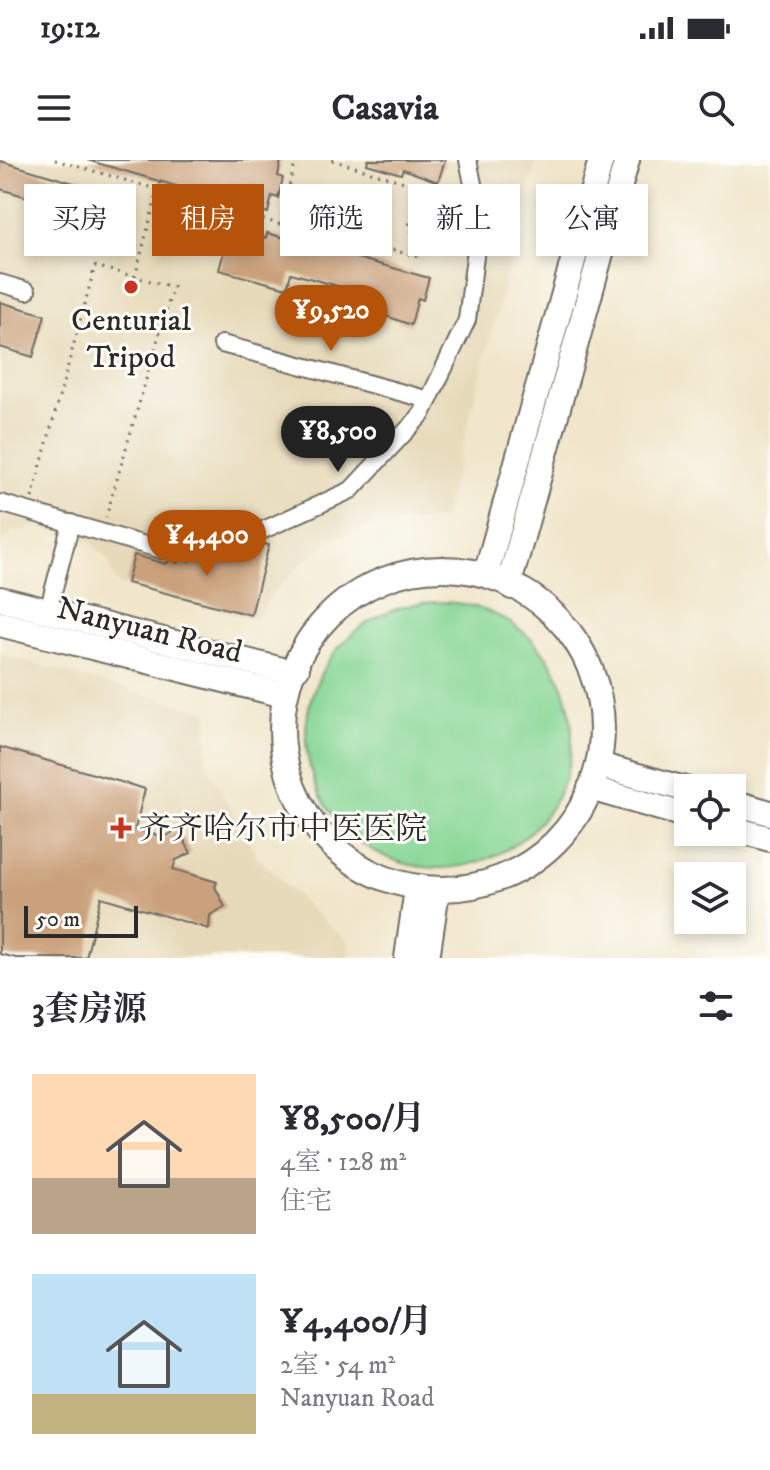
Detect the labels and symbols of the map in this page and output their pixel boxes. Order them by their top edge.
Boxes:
marker: Centurial Tripod [122,278,140,296]
pin: ¥9,520 [266,285,396,353]
place label: Centurial Tripod [71,301,191,378]
pin: ¥8,500 [273,406,403,474]
pin: ¥4,400 [142,510,272,578]
street label: Nanyuan Road [53,589,246,673]
place label: 齐齐哈尔市中医医院 [139,810,427,850]
marker: 齐齐哈尔市中医医院 [110,817,132,839]
scale bar [24,902,138,938]

